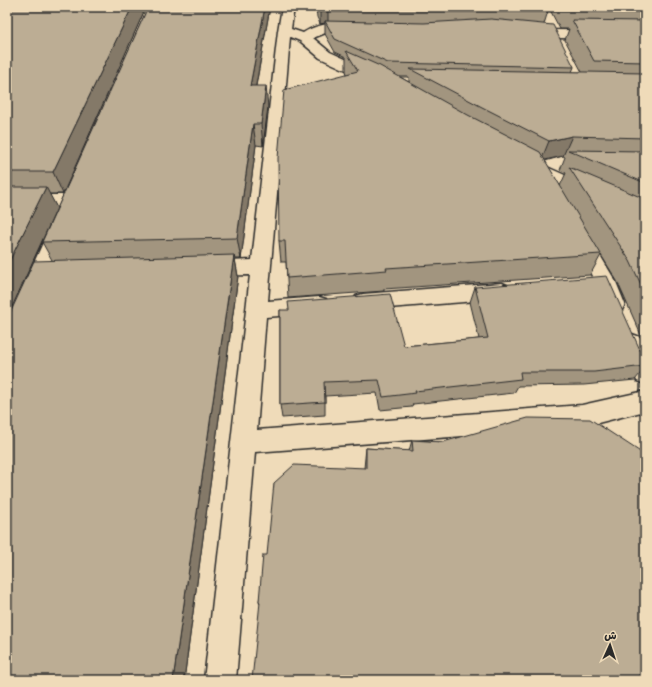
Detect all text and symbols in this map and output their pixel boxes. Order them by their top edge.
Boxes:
north arrow [590,625,630,665]
text: ش [604,628,617,643]

